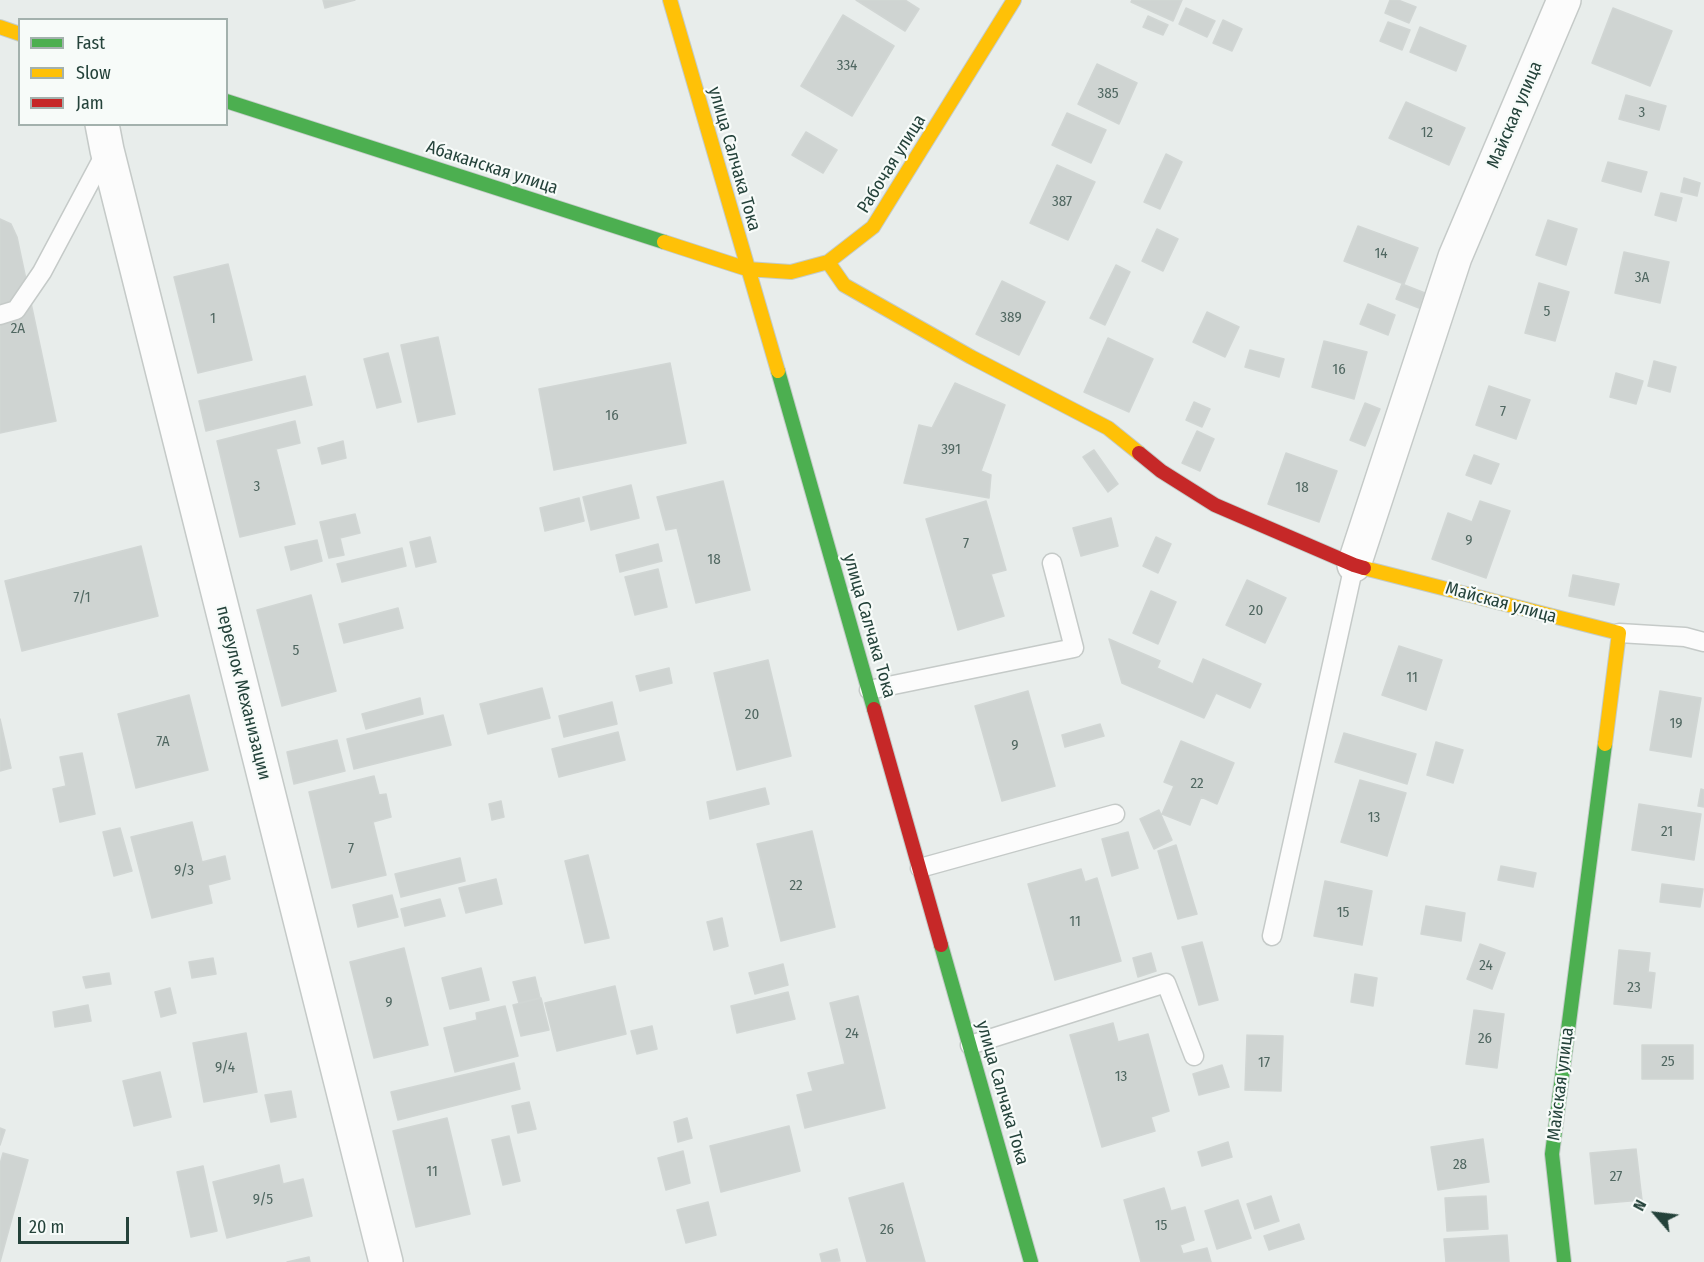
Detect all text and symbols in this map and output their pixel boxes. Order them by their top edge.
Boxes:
legend [18,18,228,126]
text: Fast [76,32,105,54]
house number: 334 [837,57,857,75]
street label: Майская улица [1483,58,1547,172]
text: Slow [76,62,111,84]
street label: улица Салчака Тока [703,84,765,234]
house number: 385 [1097,85,1119,103]
text: Jam [76,92,104,114]
house number: 3 [1639,104,1645,122]
street label: Рабочая улица [853,111,931,217]
house number: 12 [1421,124,1433,142]
street label: Абаканская улица [424,137,560,199]
house number: 387 [1052,193,1072,211]
house number: 14 [1374,245,1388,263]
house number: 3А [1635,269,1649,287]
house number: 5 [1544,303,1550,321]
house number: 389 [1000,309,1022,327]
house number: 1 [210,310,216,328]
house number: 2А [11,320,25,338]
house number: 16 [1332,361,1346,379]
house number: 7 [1500,403,1506,421]
house number: 16 [605,407,619,425]
house number: 391 [941,441,961,459]
house number: 3 [254,478,260,496]
house number: 18 [1295,479,1309,497]
house number: 9 [1465,532,1473,550]
house number: 7 [963,535,969,553]
house number: 18 [707,551,721,569]
street label: улица Салчака Тока [838,551,900,701]
street label: Майская улица [1443,578,1559,628]
house number: 7/1 [73,589,91,607]
house number: 20 [1249,602,1263,620]
street label: переулок Механизации [211,604,275,782]
house number: 5 [293,642,299,660]
house number: 11 [1406,669,1418,687]
house number: 20 [745,706,759,724]
house number: 19 [1669,715,1683,733]
house number: 7А [156,733,170,751]
house number: 9 [1011,737,1019,755]
house number: 22 [1190,775,1204,793]
house number: 13 [1368,809,1380,827]
house number: 21 [1661,823,1673,841]
house number: 7 [348,840,354,858]
house number: 9/3 [174,862,194,880]
house number: 22 [789,877,803,895]
house number: 15 [1337,904,1349,922]
house number: 11 [1069,913,1081,931]
house number: 24 [1479,957,1493,975]
house number: 23 [1627,979,1641,997]
house number: 9 [385,994,393,1012]
street label: улица Салчака Тока [971,1018,1033,1168]
house number: 24 [845,1025,859,1043]
street label: Майская улица [1543,1026,1579,1142]
house number: 26 [1478,1030,1492,1048]
house number: 25 [1661,1053,1675,1071]
house number: 17 [1258,1054,1270,1072]
house number: 9/4 [215,1059,235,1077]
house number: 13 [1115,1068,1127,1086]
house number: 28 [1453,1156,1467,1174]
house number: 11 [426,1163,438,1181]
house number: 27 [1610,1168,1622,1186]
north arrow [1626,1184,1686,1244]
house number: 9/5 [253,1191,273,1209]
text: N [1629,1197,1650,1214]
scale bar [21,1205,132,1243]
text: 20 m [29,1216,64,1238]
house number: 15 [1155,1217,1167,1235]
house number: 26 [880,1221,894,1239]

